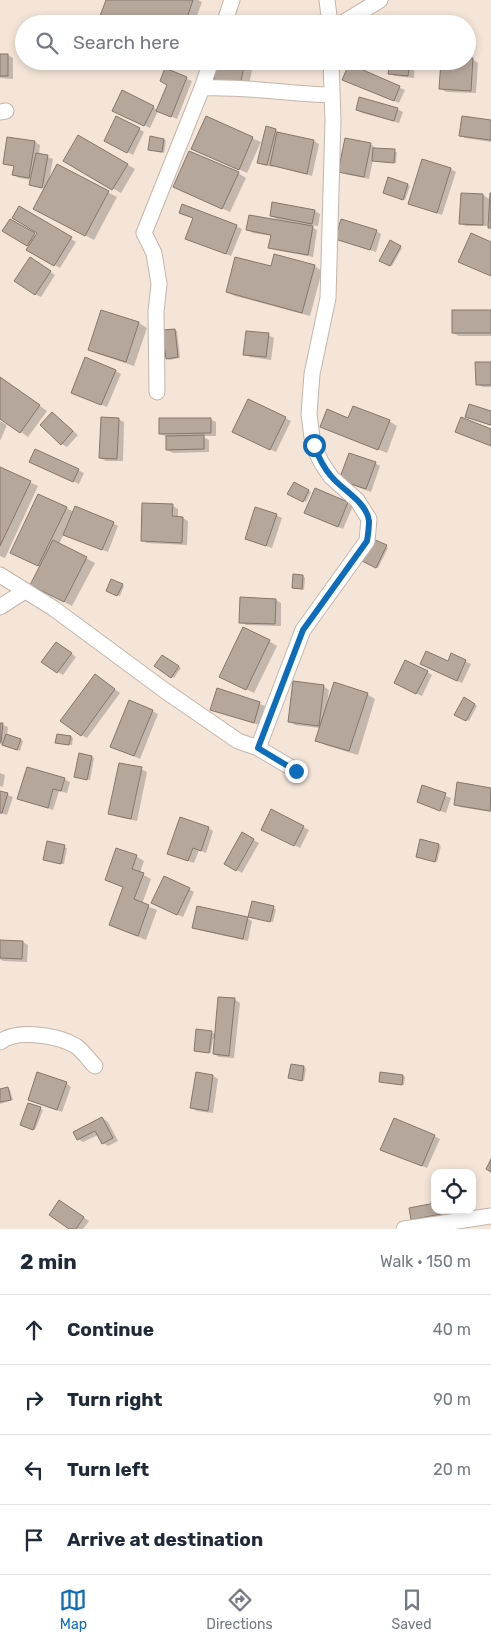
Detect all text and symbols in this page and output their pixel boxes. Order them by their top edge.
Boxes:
search box [15,15,476,70]
icon: search [33,29,61,57]
text: Search here [73,31,180,54]
route start [303,434,326,457]
route end [285,760,308,783]
map controls [431,1169,476,1214]
button: locate [431,1169,476,1214]
text: 2 min [20,1249,77,1274]
text: Walk · 150 m [380,1252,471,1271]
icon: ahead [20,1316,48,1344]
text: Continue [67,1318,154,1341]
text: 40 m [433,1320,471,1339]
icon: right [20,1386,48,1414]
text: Turn right [67,1388,162,1411]
text: 90 m [433,1390,471,1409]
icon: left [20,1456,48,1484]
text: Turn left [67,1458,149,1481]
text: 20 m [433,1460,471,1479]
icon: arrive [20,1526,48,1554]
text: Arrive at destination [67,1528,263,1551]
tab: Map [59,1586,87,1633]
tab: Directions [206,1586,273,1633]
tab: Saved [392,1586,432,1633]

